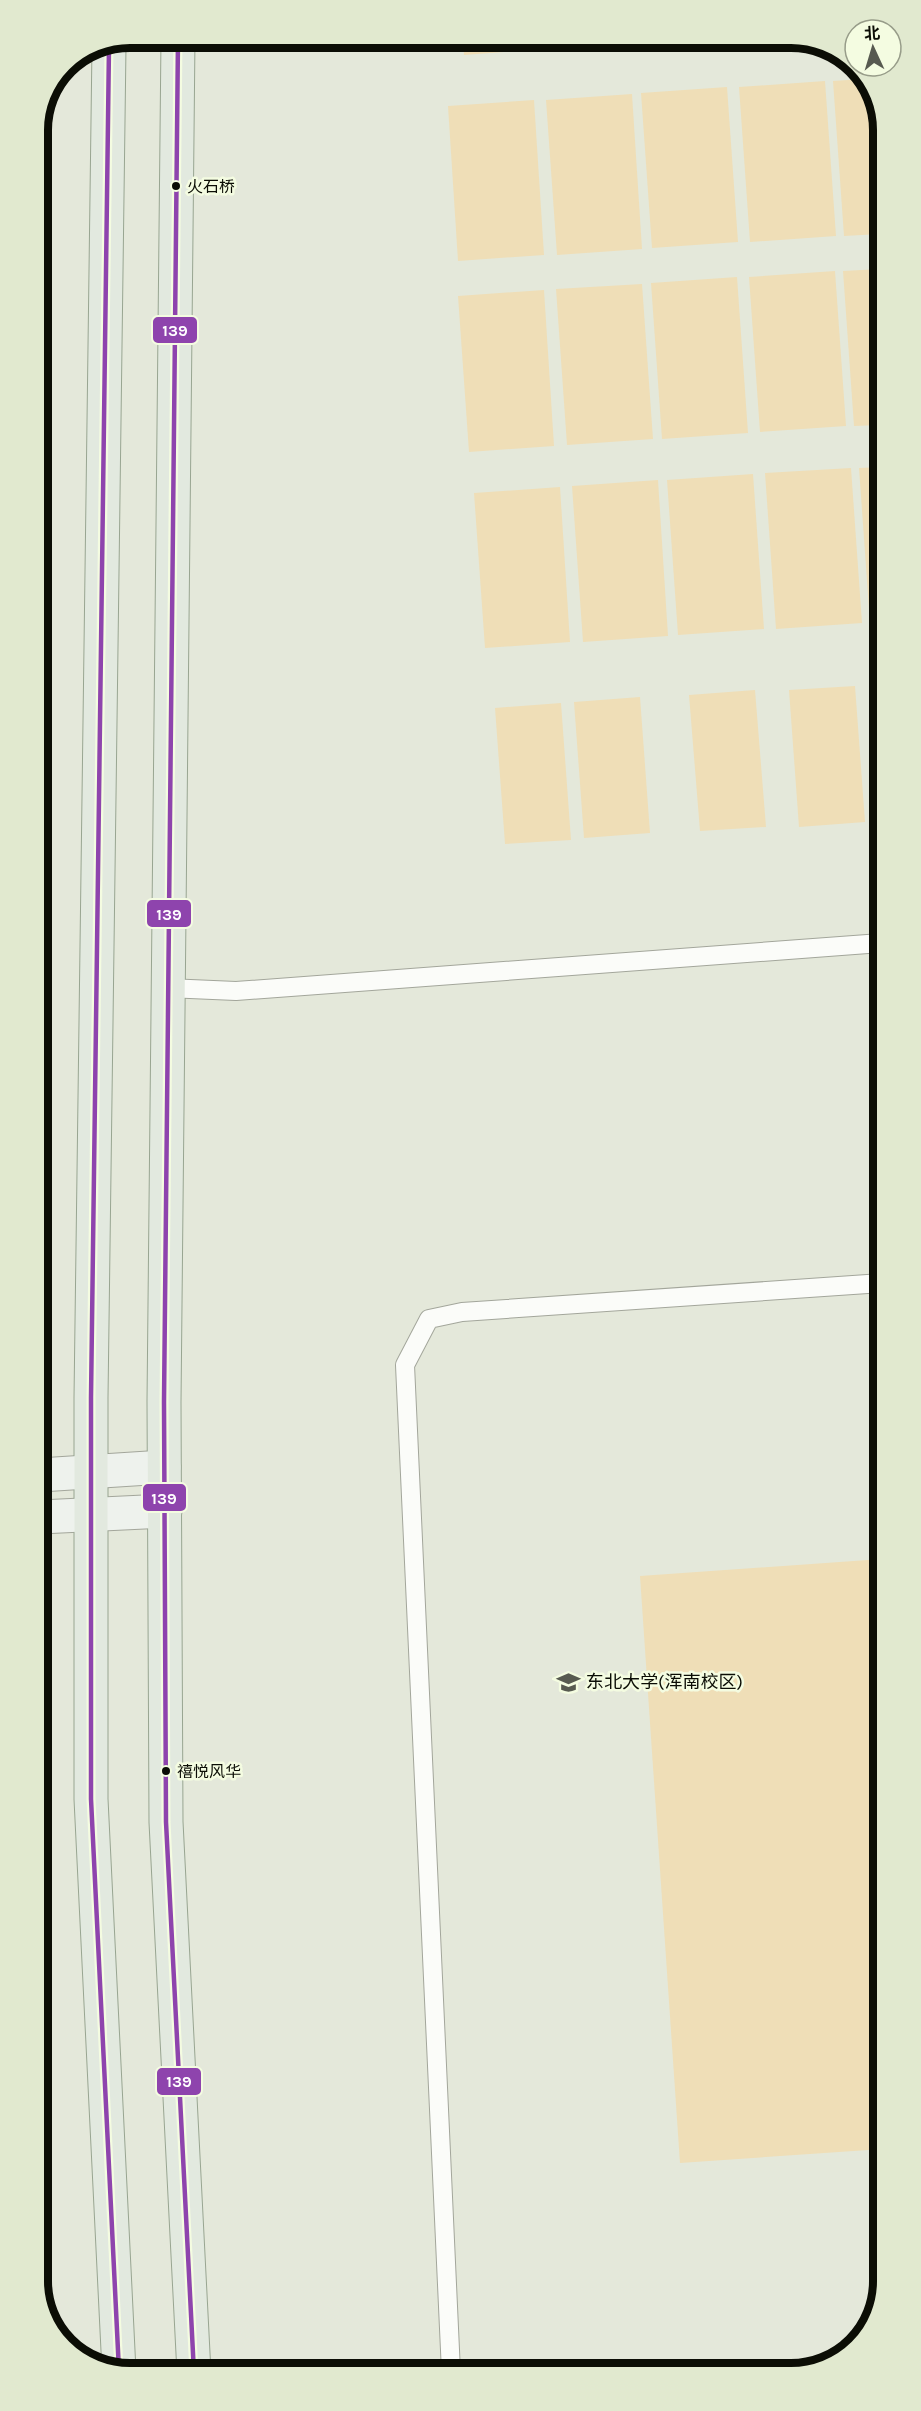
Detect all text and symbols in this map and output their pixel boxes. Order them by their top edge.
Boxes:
north arrow [843,18,903,78]
text: 北 [863,23,881,44]
place label: 火石桥 [187,177,235,196]
marker: 火石桥 [170,180,182,192]
line badge: 139 [152,316,198,344]
text: 139 [162,321,188,340]
line badge: 139 [146,899,192,928]
text: 139 [156,905,182,924]
line badge: 139 [142,1483,187,1512]
text: 139 [151,1489,177,1508]
school or university icon: 东北大学(浑南校区) [555,1669,581,1695]
place label: 东北大学(浑南校区) [586,1671,743,1693]
place label: 禧悦风华 [177,1762,241,1781]
marker: 禧悦风华 [160,1765,172,1777]
line badge: 139 [156,2067,202,2096]
text: 139 [166,2072,192,2091]

